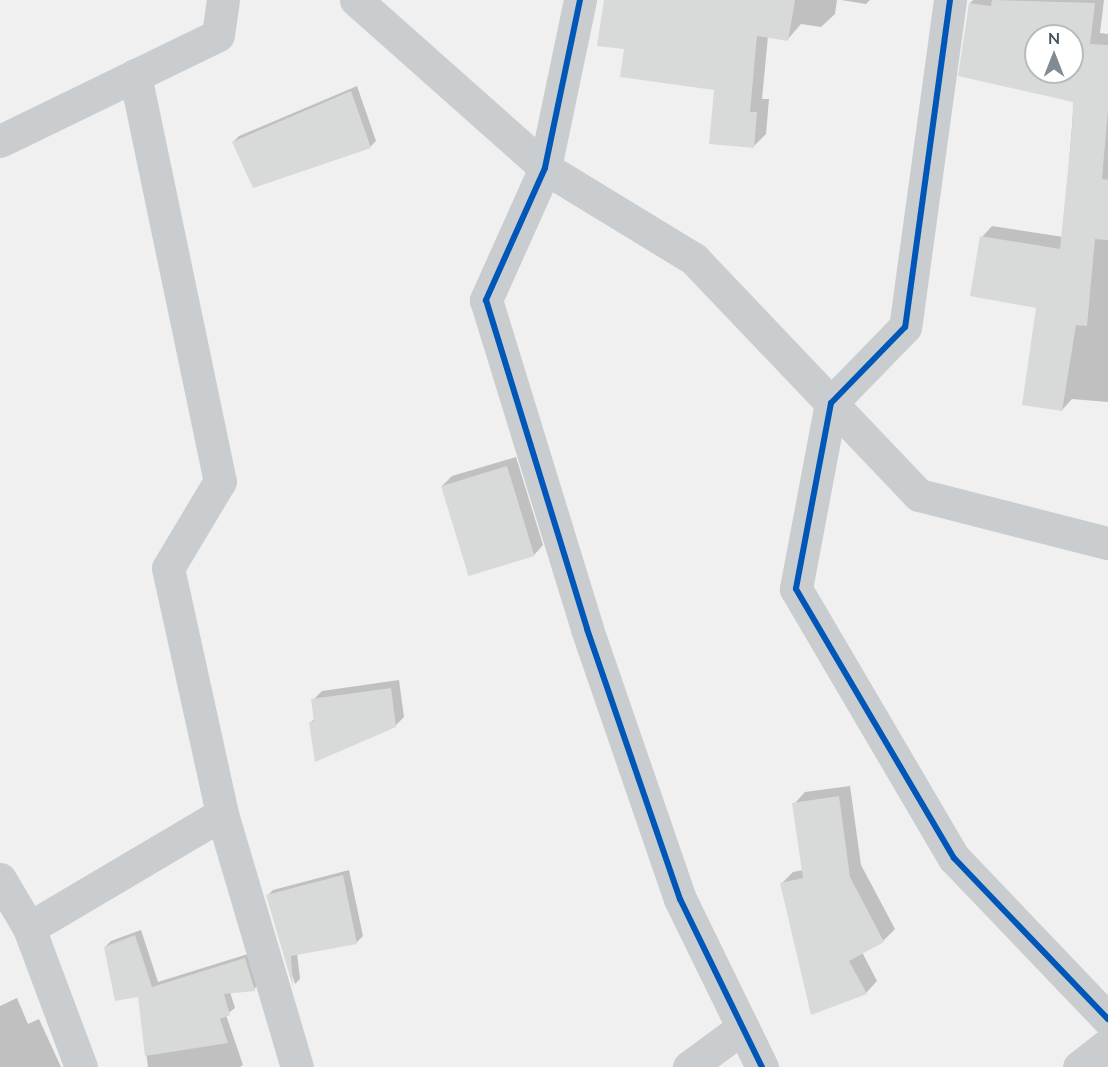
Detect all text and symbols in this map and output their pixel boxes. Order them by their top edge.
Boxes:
north arrow [1024,24,1084,84]
text: N [1048,28,1060,48]

